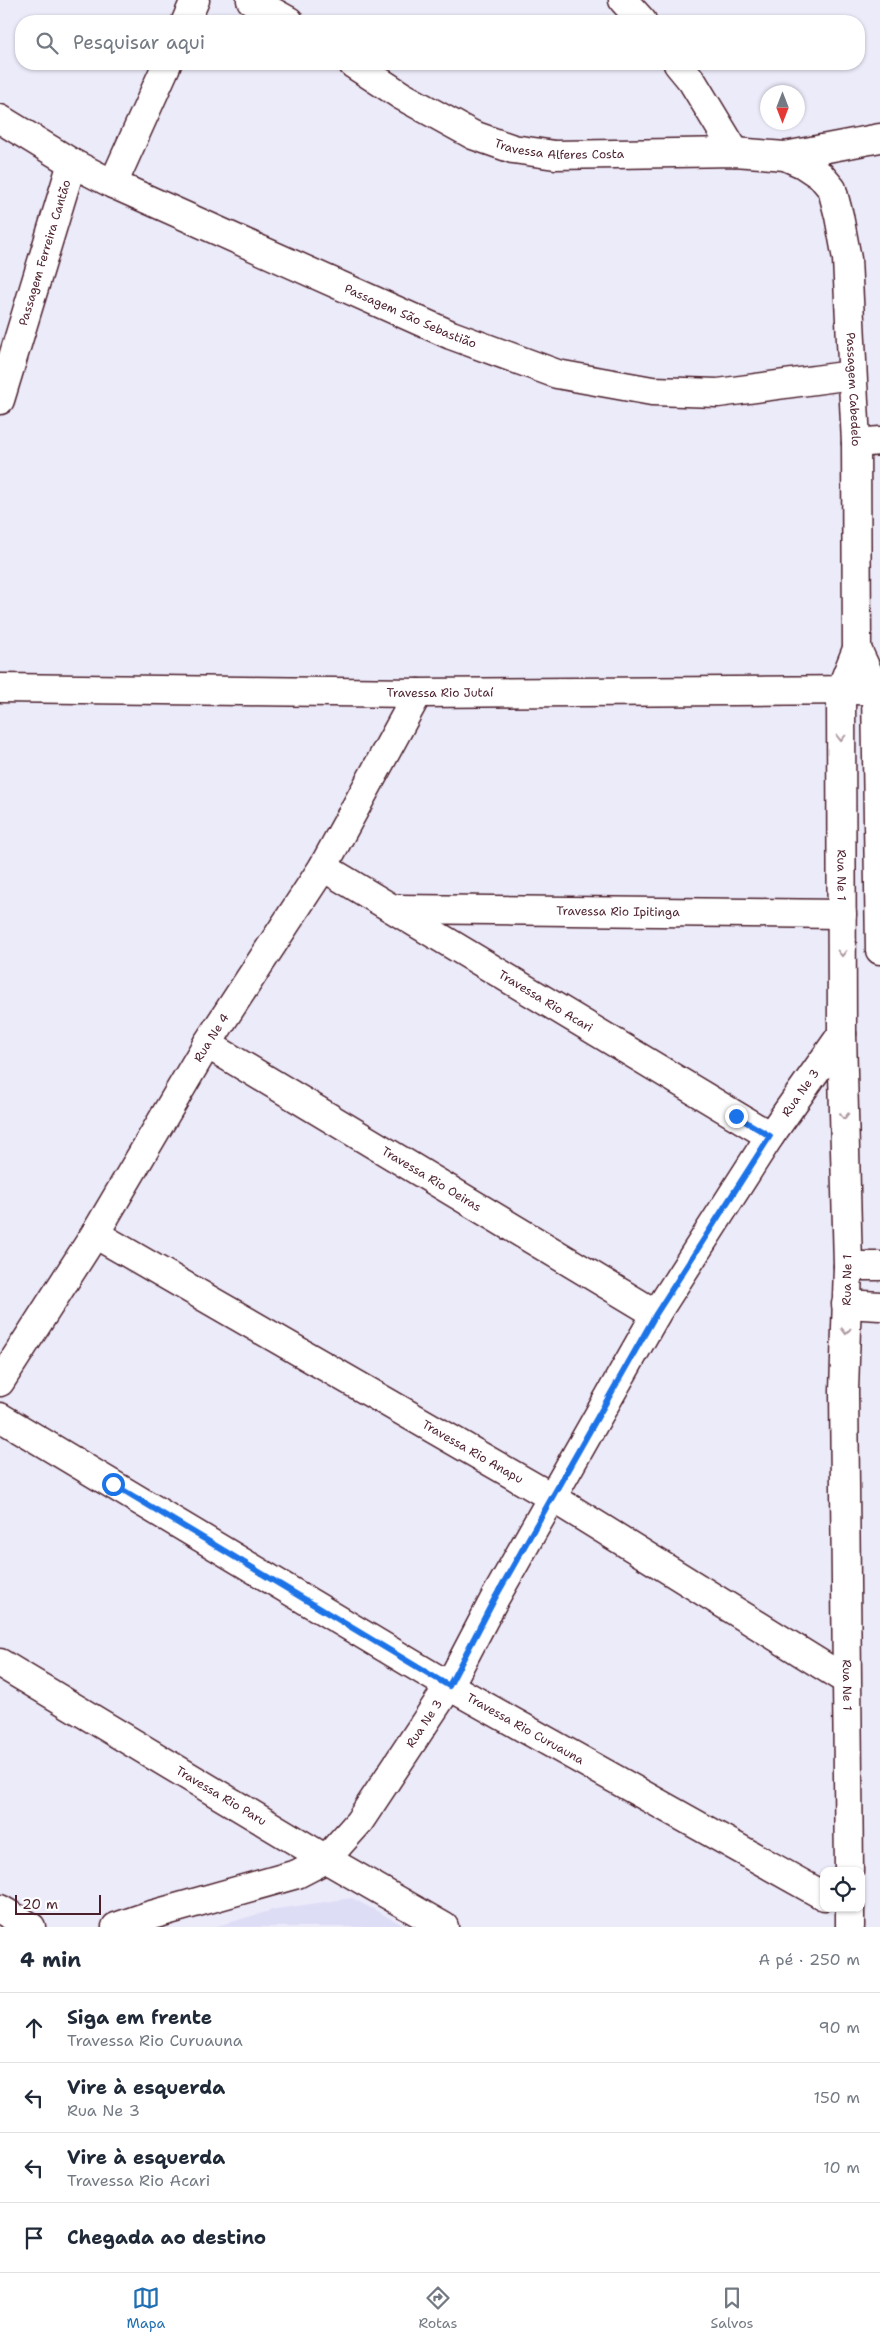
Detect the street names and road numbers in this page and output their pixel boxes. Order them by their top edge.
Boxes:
street label: Travessa Alferes Costa [492,135,625,163]
street label: Passagem Ferreira Cantão [15,178,74,328]
street label: Passagem São Sebastião [342,280,479,352]
street label: Passagem Cabedelo [843,332,864,447]
street label: Travessa Rio Jutaí [386,685,494,701]
street label: Rua Ne 1 [833,850,850,901]
street label: Travessa Rio Ipitinga [556,903,680,920]
street label: Travessa Rio Acari [496,966,596,1036]
street label: Rua Ne 4 [190,1010,233,1065]
street label: Rua Ne 3 [778,1066,823,1120]
street label: Travessa Rio Oeiras [379,1143,484,1215]
street label: Rua Ne 1 [839,1254,855,1306]
street label: Travessa Rio Anapu [419,1416,526,1487]
street label: Rua Ne 1 [839,1659,855,1711]
street label: Travessa Rio Curuauna [464,1690,587,1768]
street label: Rua Ne 3 [402,1696,446,1751]
street label: Travessa Rio Paru [173,1763,269,1829]

